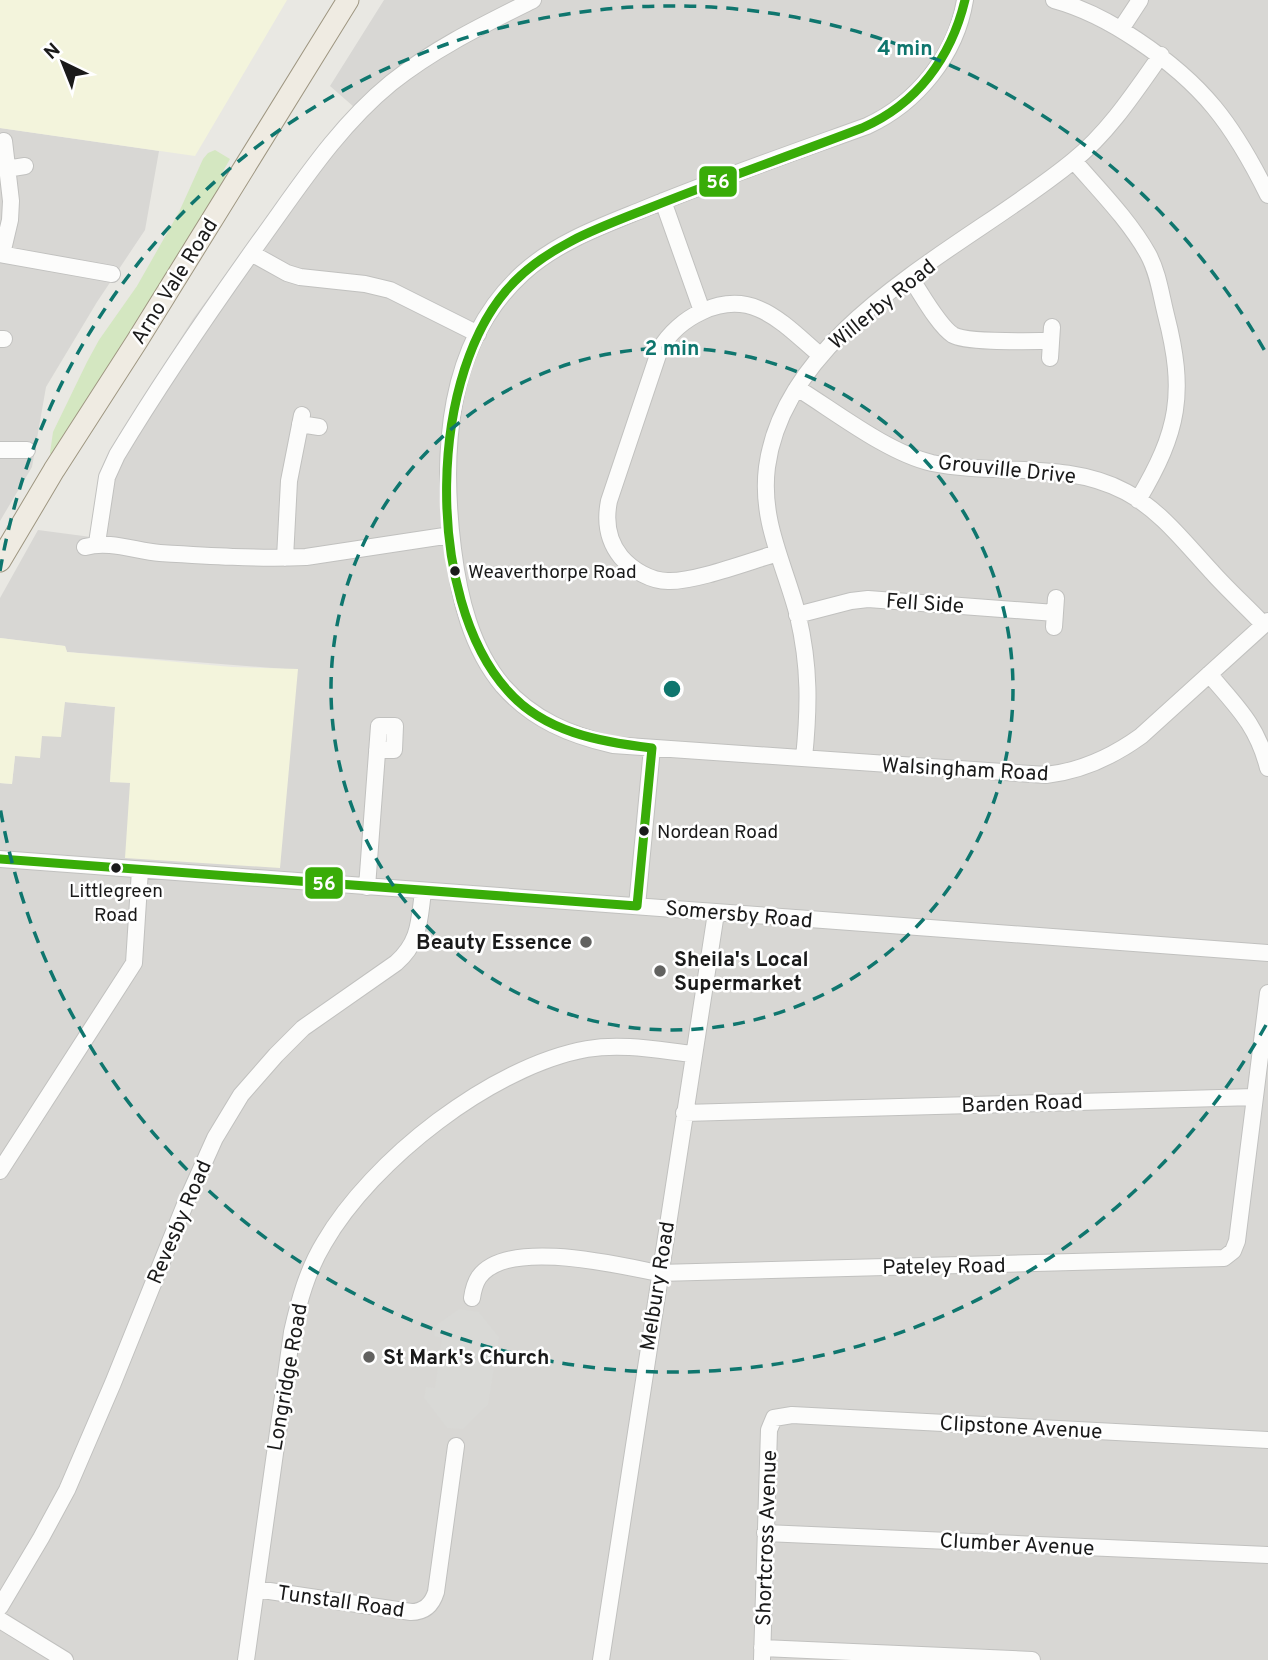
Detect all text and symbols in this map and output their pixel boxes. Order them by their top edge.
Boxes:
north arrow [28,28,98,98]
text: 4 min [877,36,933,63]
text: N [40,39,66,65]
line badge: 56 [698,165,738,198]
text: 56 [706,171,730,195]
street label: Arno Vale Road [126,214,225,350]
street label: Willerby Road [824,254,942,357]
text: 2 min [645,336,699,363]
street label: Grouville Drive [936,450,1077,491]
place label: Weaverthorpe Road [468,561,637,585]
marker: Weaverthorpe Road [448,564,462,578]
street label: Fell Side [885,588,965,621]
centre of rings [660,677,684,701]
street label: Walsingham Road [881,753,1049,788]
place label: Nordean Road [657,821,778,845]
marker: Nordean Road [637,824,651,838]
marker: Littlegreen Road [109,861,123,875]
line badge: 56 [304,866,344,900]
text: 56 [312,873,336,897]
place label: Littlegreen Road [69,880,163,928]
street label: Somersby Road [664,896,814,935]
place label: Beauty Essence [416,930,572,957]
marker: Beauty Essence [578,934,594,950]
place label: Sheila's Local Supermarket [674,947,809,998]
marker: Sheila's Local Supermarket [652,963,668,979]
street label: Barden Road [961,1089,1083,1120]
street label: Revesby Road [142,1156,219,1289]
street label: Melbury Road [635,1220,682,1353]
street label: Pateley Road [882,1253,1006,1282]
street label: Longridge Road [262,1301,315,1453]
place label: St Mark's Church [383,1345,549,1372]
marker: St Mark's Church [361,1349,377,1365]
street label: Clipstone Avenue [939,1411,1103,1446]
street label: Shortcross Avenue [751,1450,784,1627]
street label: Clumber Avenue [939,1528,1095,1563]
street label: Tunstall Road [275,1580,406,1625]

